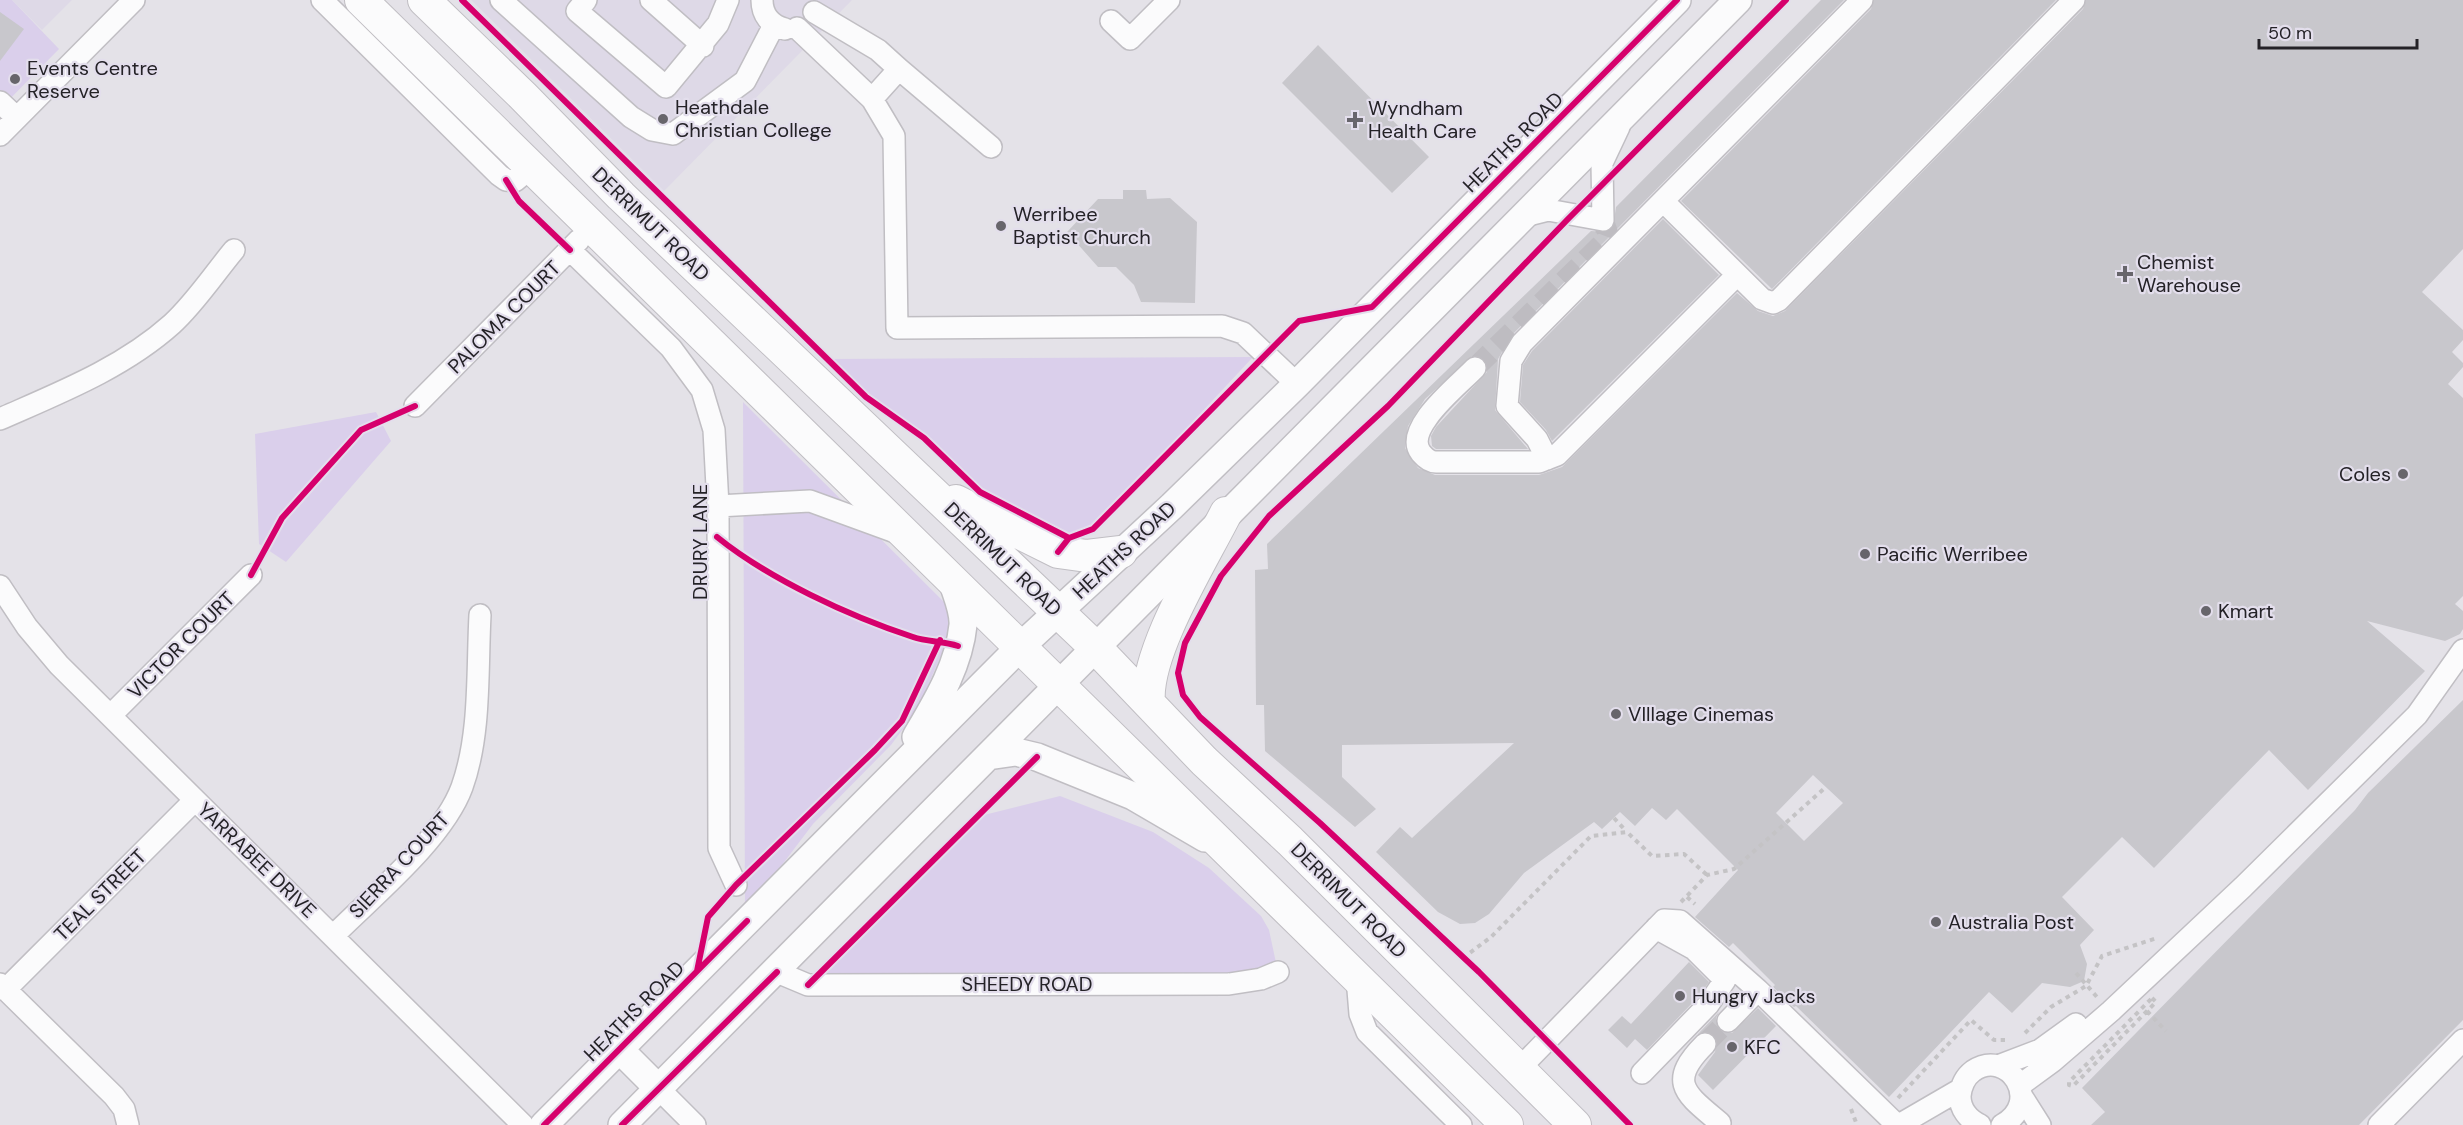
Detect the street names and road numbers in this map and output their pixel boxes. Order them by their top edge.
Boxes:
street label: HEATHS ROAD [1457,86,1569,198]
street label: DERRIMUT ROAD [587,161,715,287]
street label: PALOMA COURT [442,255,566,379]
street label: DRURY LANE [687,484,713,600]
street label: DERRIMUT ROAD [939,496,1067,622]
street label: HEATHS ROAD [1067,496,1181,604]
street label: VICTOR COURT [122,586,240,704]
street label: YARRABEE DRIVE [192,797,322,923]
street label: SIERRA COURT [343,806,455,924]
street label: DERRIMUT ROAD [1286,837,1412,963]
street label: TEAL STREET [48,843,152,947]
street label: HEATHS ROAD [578,955,690,1067]
street label: SHEEDY ROAD [962,971,1092,997]

